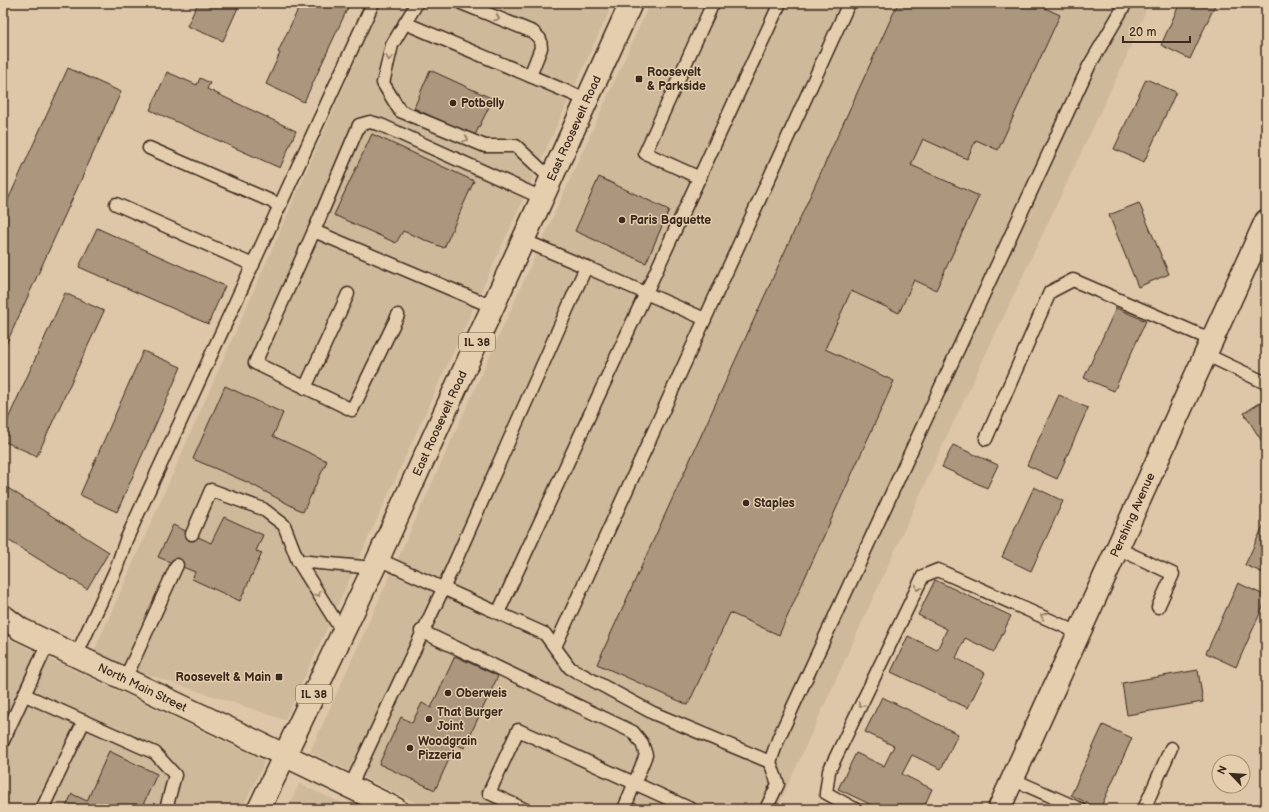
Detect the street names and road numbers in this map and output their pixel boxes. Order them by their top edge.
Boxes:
street label: East Roosevelt Road [544,73,605,184]
road number: IL 38 [459,333,495,351]
street label: East Roosevelt Road [410,368,471,479]
street label: Pershing Avenue [1107,470,1159,560]
street label: North Main Street [95,660,189,716]
road number: IL 38 [296,685,332,703]

